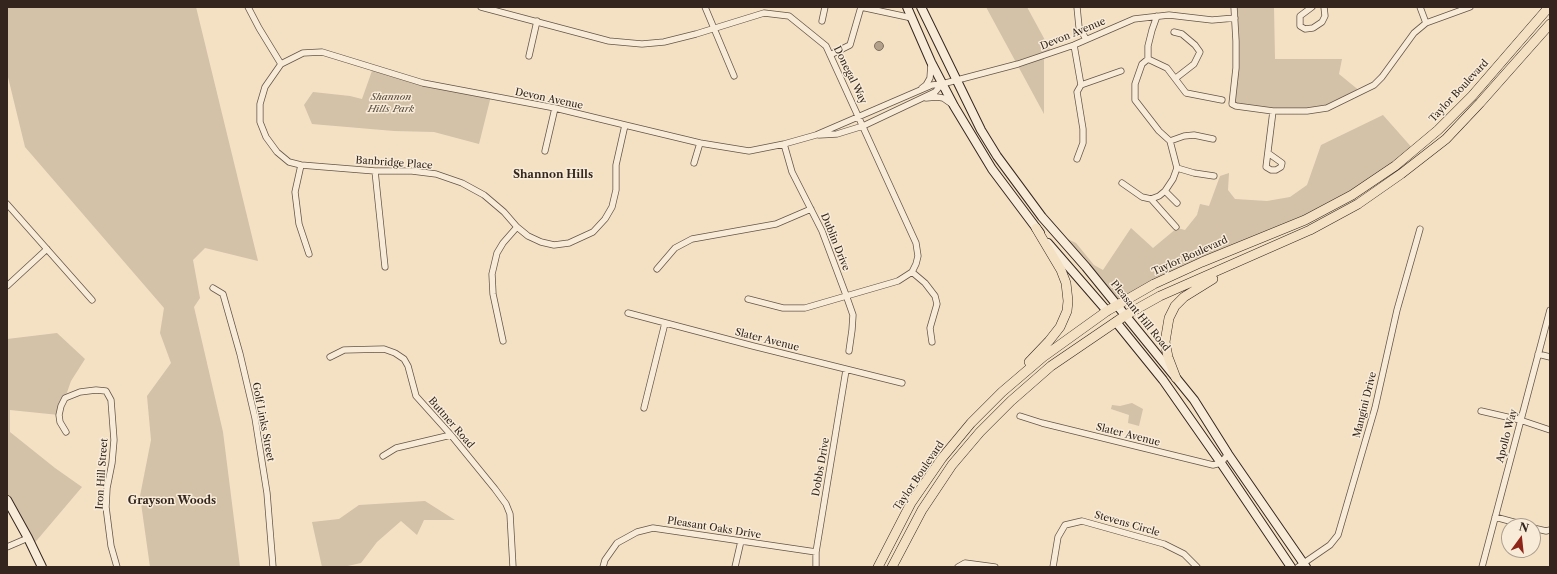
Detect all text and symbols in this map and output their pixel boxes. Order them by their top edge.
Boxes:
street label: Devon Avenue [1039,15,1107,53]
street label: Donegal Way [831,44,869,106]
street label: Taylor Boulevard [1427,57,1491,125]
street label: Devon Avenue [514,86,584,112]
park label: Shannon Hills Park [368,91,414,114]
street label: Banbridge Place [355,154,433,172]
district label: Shannon Hills [513,168,593,182]
street label: Dublin Drive [818,211,852,273]
street label: Taylor Boulevard [1150,234,1230,278]
street label: Pleasant Hill Road [1108,278,1172,354]
street label: Slater Avenue [734,326,800,354]
street label: Mangini Drive [1351,371,1379,439]
street label: Golf Links Street [249,381,277,463]
street label: Buttner Road [426,395,476,451]
street label: Apollo Way [1494,408,1520,464]
street label: Slater Avenue [1095,421,1161,449]
street label: Dobbs Drive [810,437,832,497]
street label: Iron Hill Street [94,438,110,510]
street label: Taylor Boulevard [891,439,947,513]
district label: Grayson Woods [128,494,216,508]
street label: Stevens Circle [1093,509,1161,539]
street label: Pleasant Oaks Drive [666,515,762,541]
north arrow [1501,518,1541,558]
text: N [1517,519,1530,535]

